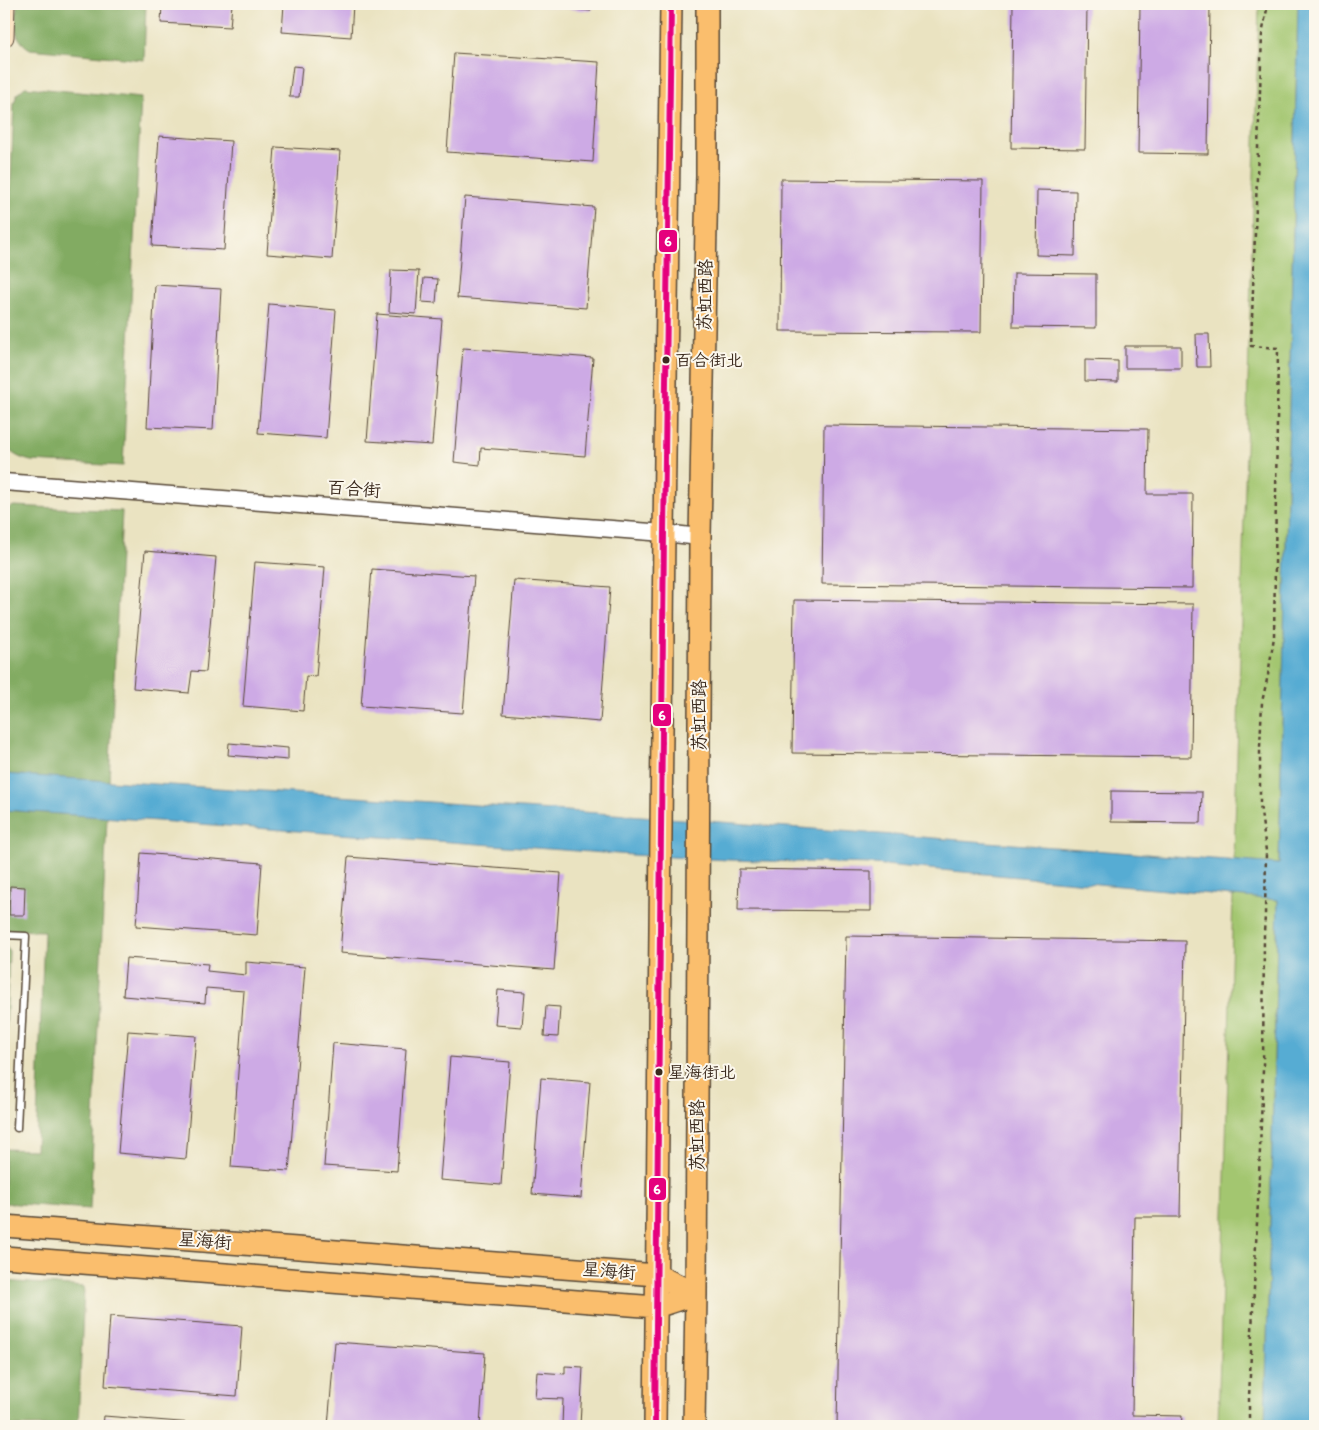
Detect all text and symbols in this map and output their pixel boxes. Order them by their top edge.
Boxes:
line badge: 6 [658,229,678,253]
text: 6 [664,233,672,250]
street label: 苏虹西路 [693,259,717,331]
place label: 百合街北 [675,350,743,370]
marker: 百合街北 [661,355,671,365]
street label: 百合街 [326,476,382,502]
street label: 苏虹西路 [688,679,710,751]
line badge: 6 [652,703,672,727]
text: 6 [658,707,666,724]
place label: 星海街北 [668,1062,736,1082]
marker: 星海街北 [654,1067,664,1077]
street label: 苏虹西路 [686,1099,708,1171]
line badge: 6 [648,1177,667,1201]
text: 6 [653,1181,661,1198]
street label: 星海街 [177,1228,233,1254]
street label: 星海街 [581,1258,637,1284]

